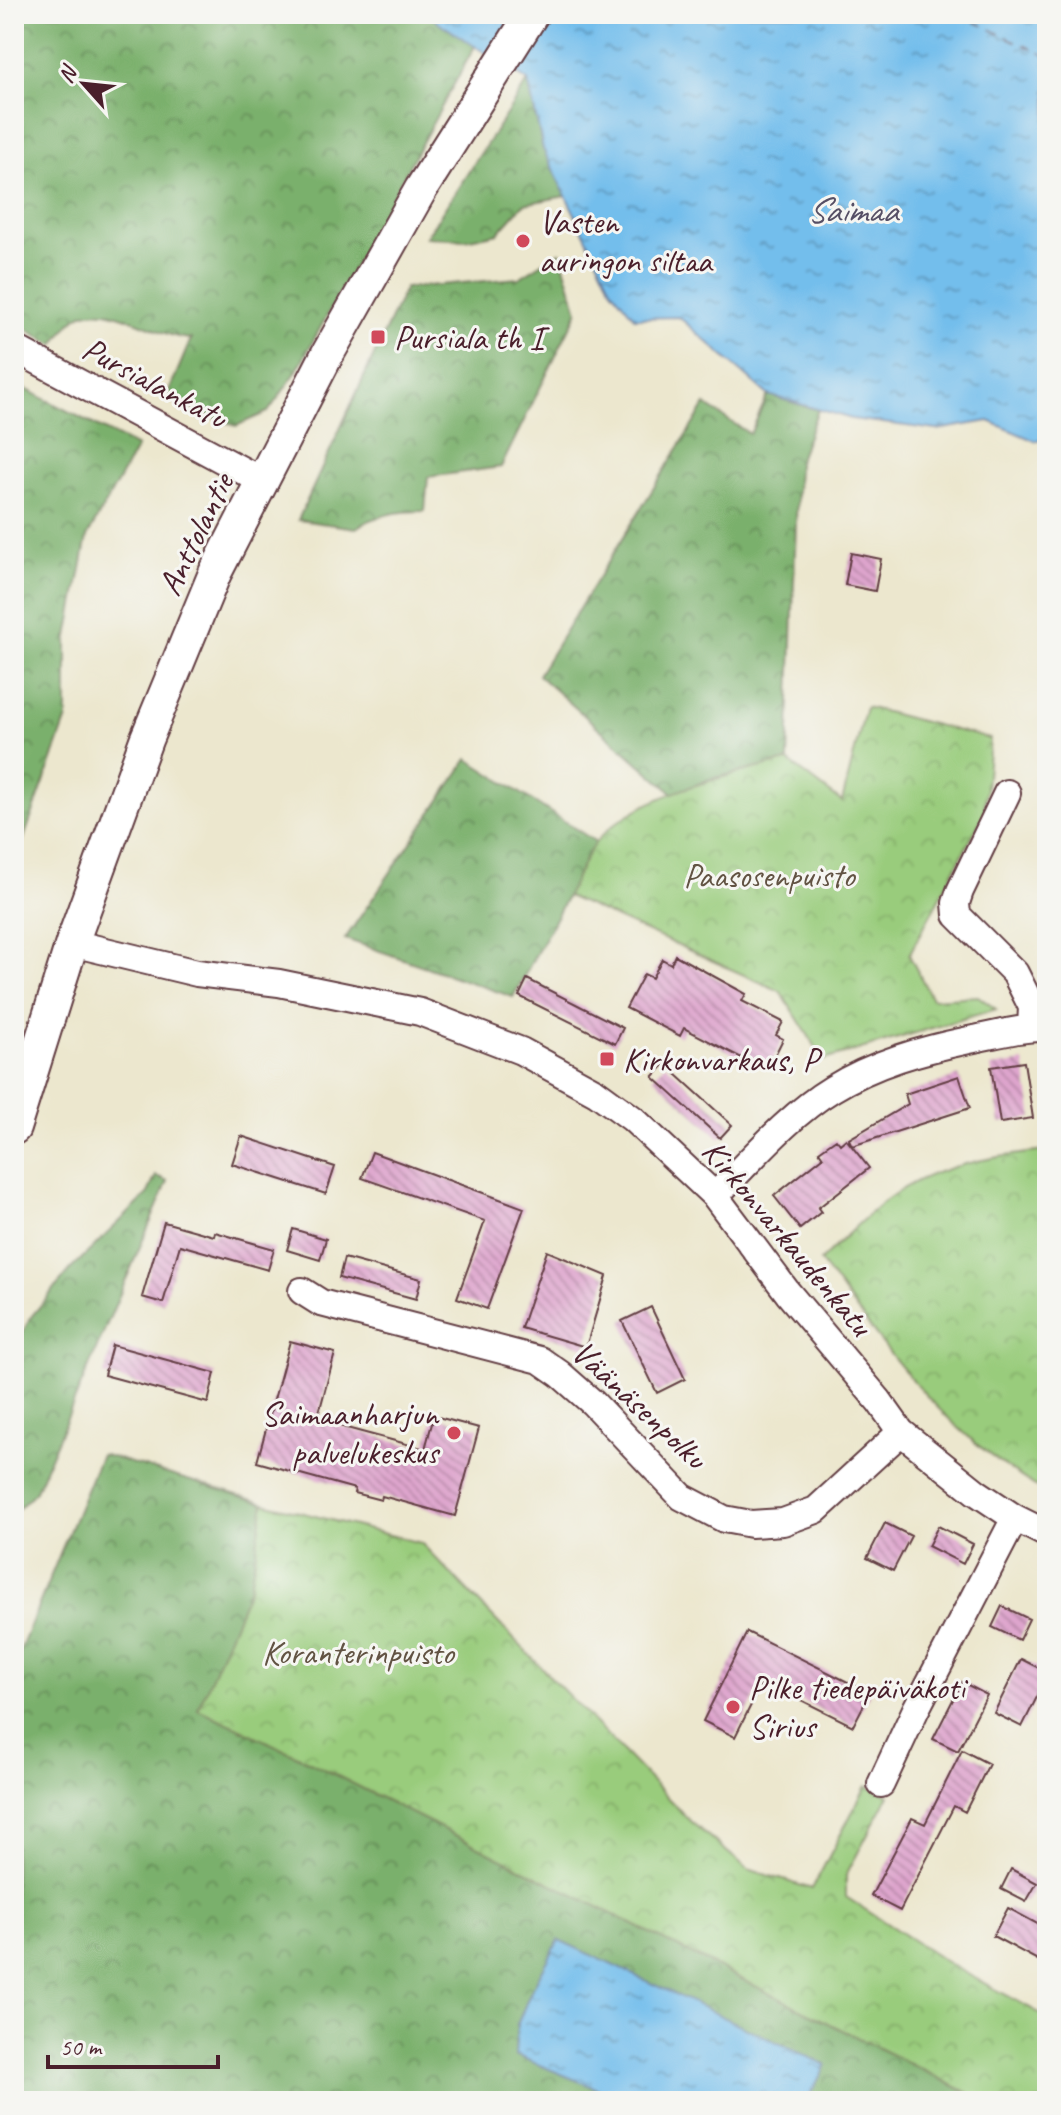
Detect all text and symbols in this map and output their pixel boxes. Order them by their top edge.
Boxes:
north arrow [44,44,124,124]
text: N [52,60,84,88]
water label: Saimaa [807,187,900,233]
place label: Vasten auringon siltaa [539,200,714,282]
marker: Vasten auringon siltaa [514,232,532,250]
place label: Pursiala th I [394,316,550,359]
street label: Pursialankatu [75,327,236,439]
marker: Pursiala th I [369,328,387,346]
street label: Anttolantie [148,464,245,602]
park label: Paasosenpuisto [683,854,857,897]
place label: Kirkonvarkaus, P [623,1038,822,1081]
marker: Kirkonvarkaus, P [598,1050,616,1068]
street label: Kirkonvarkaudenkatu [693,1130,884,1346]
street label: Väänäsenpolku [563,1331,718,1480]
place label: Saimaanharjun palvelukeskus [261,1392,440,1474]
marker: Saimaanharjun palvelukeskus [445,1424,463,1442]
park label: Koranterinpuisto [262,1631,456,1674]
place label: Pilke tiedepäiväkoti Sirius [749,1666,969,1748]
marker: Pilke tiedepäiväkoti Sirius [724,1698,742,1716]
scale bar [48,2019,218,2069]
text: 50 m [60,2032,103,2062]

